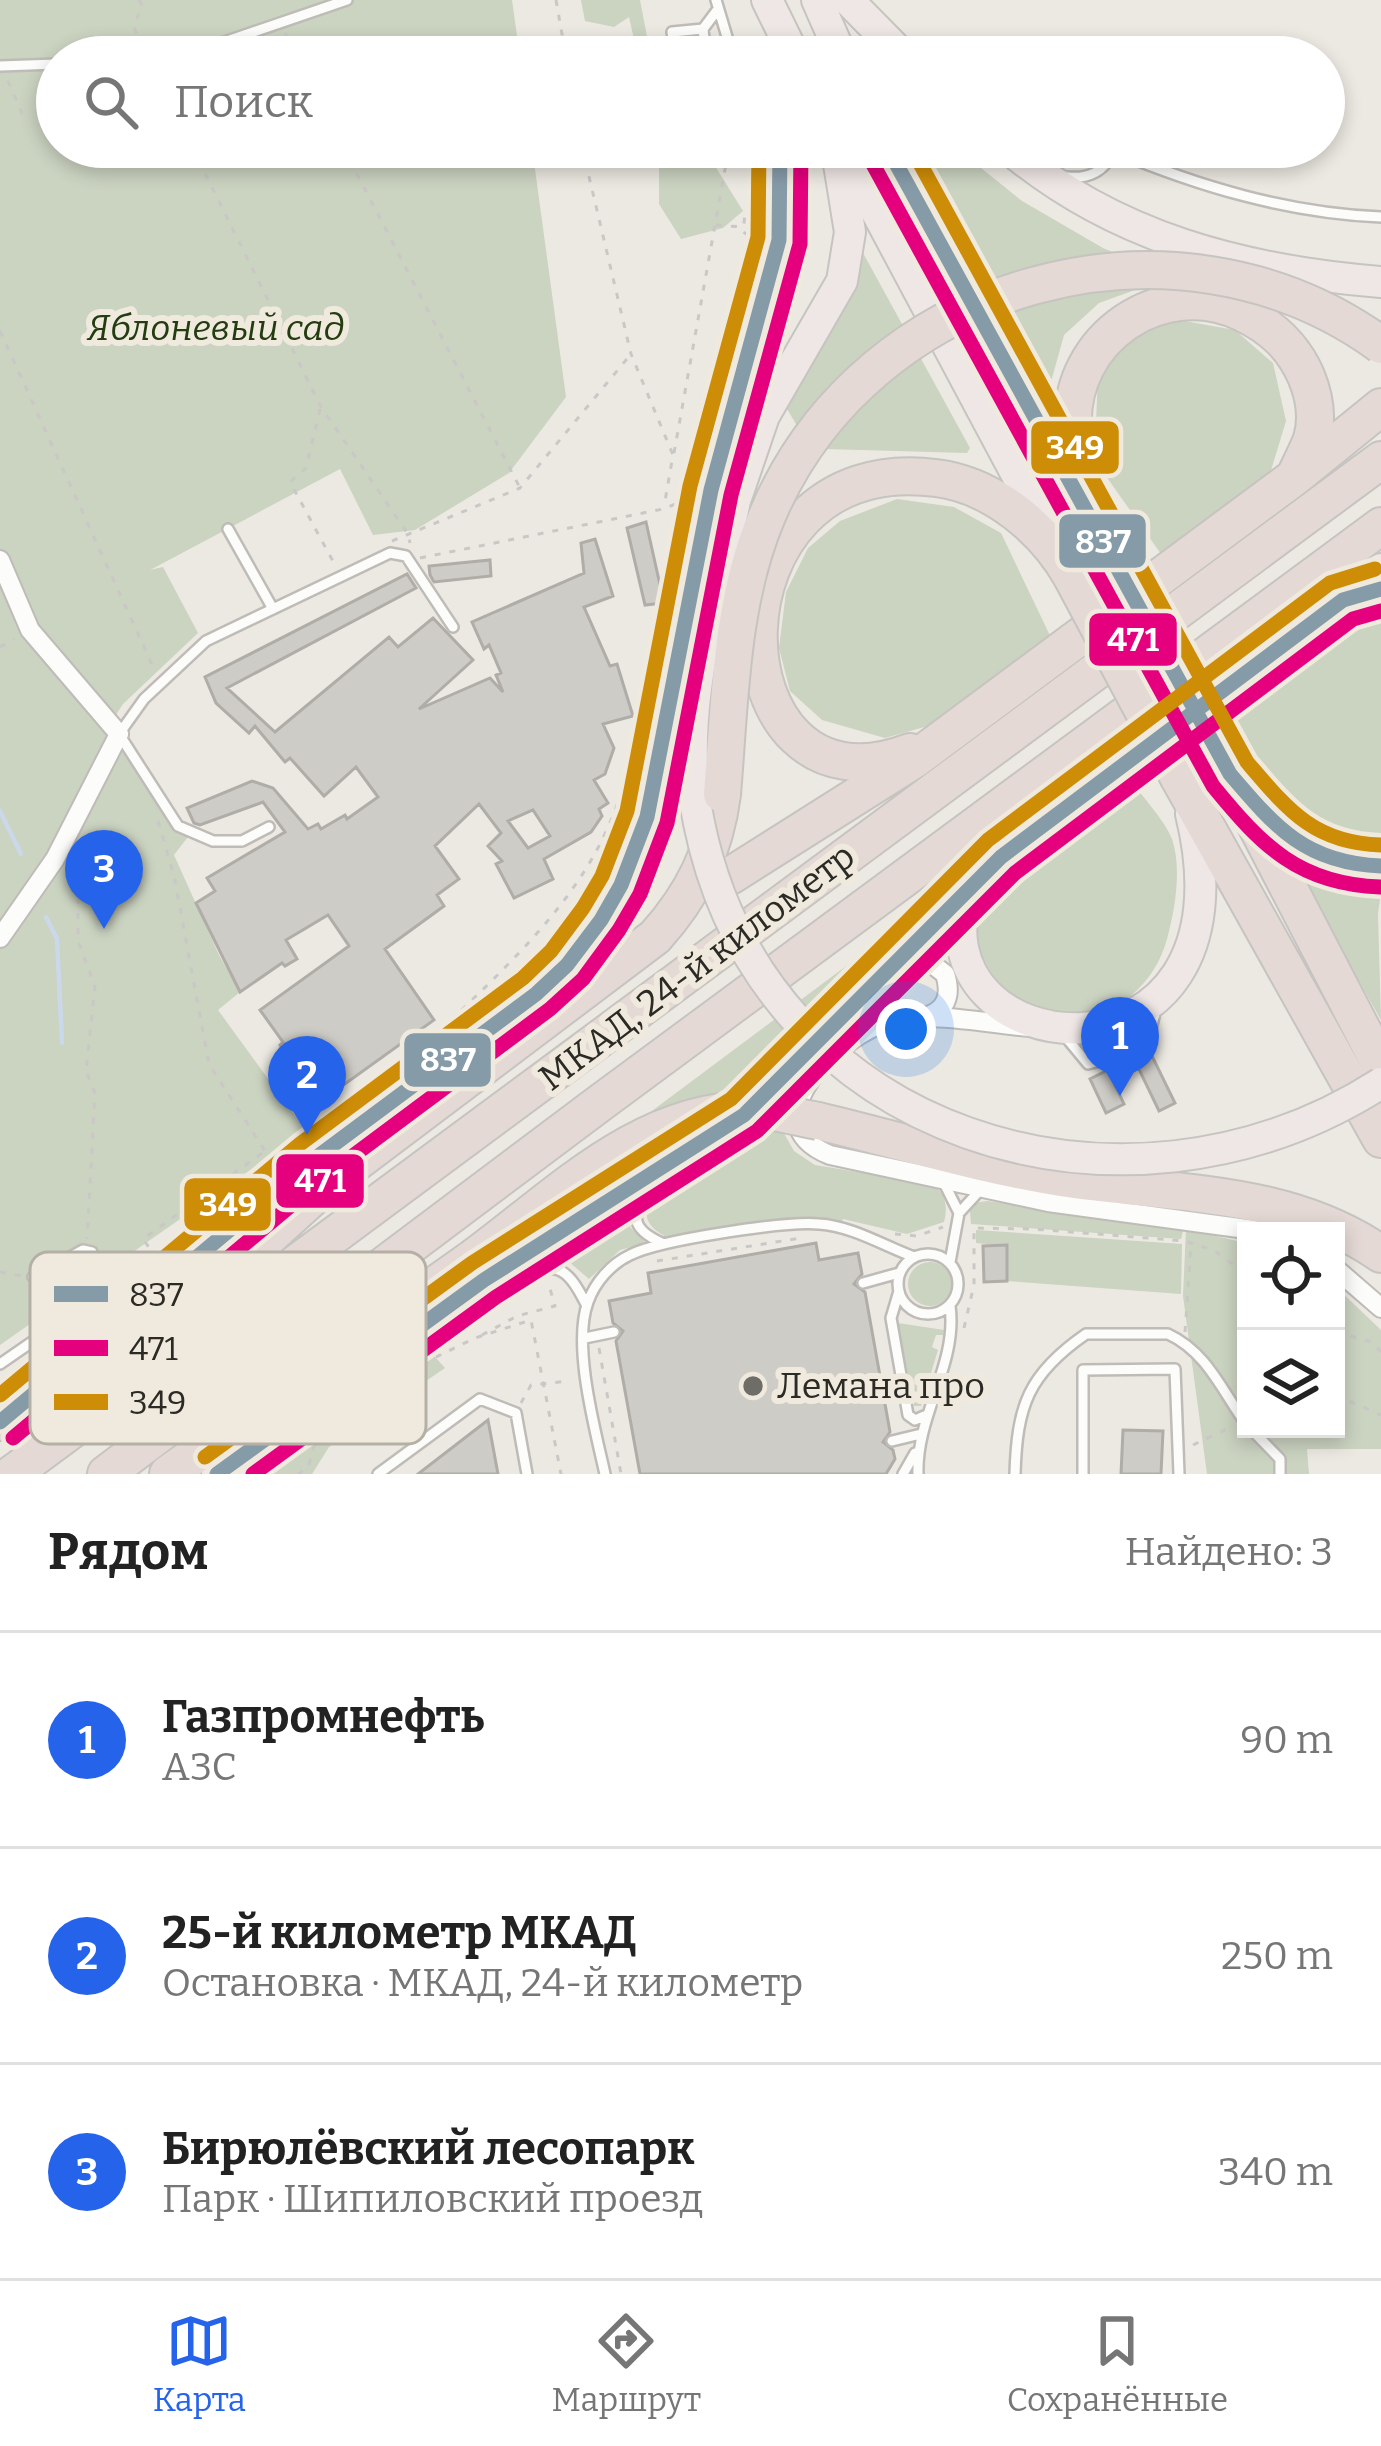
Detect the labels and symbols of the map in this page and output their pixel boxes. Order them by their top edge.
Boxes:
park label: Яблоневый сад [86,306,345,350]
line badge: 349 [1029,419,1121,476]
text: 349 [1046,428,1104,468]
line badge: 837 [1057,512,1148,570]
text: 837 [1075,522,1131,562]
line badge: 471 [1087,611,1179,668]
text: 471 [1107,620,1160,660]
pin: 3 [65,830,143,929]
street label: МКАД, 24-й километр [531,834,863,1100]
pin: 1 [1081,997,1159,1096]
your location [876,999,936,1059]
line badge: 837 [402,1031,493,1089]
pin: 2 [268,1036,346,1135]
text: 837 [420,1040,476,1080]
line badge: 471 [274,1152,366,1210]
text: 471 [294,1161,347,1201]
line badge: 349 [182,1176,273,1233]
text: 349 [199,1185,257,1225]
legend [30,1252,426,1444]
text: 837 [129,1275,184,1315]
text: 471 [129,1329,178,1369]
place label: Лемана про [777,1364,985,1408]
marker: Лемана про [740,1373,766,1399]
text: 349 [129,1383,186,1423]

